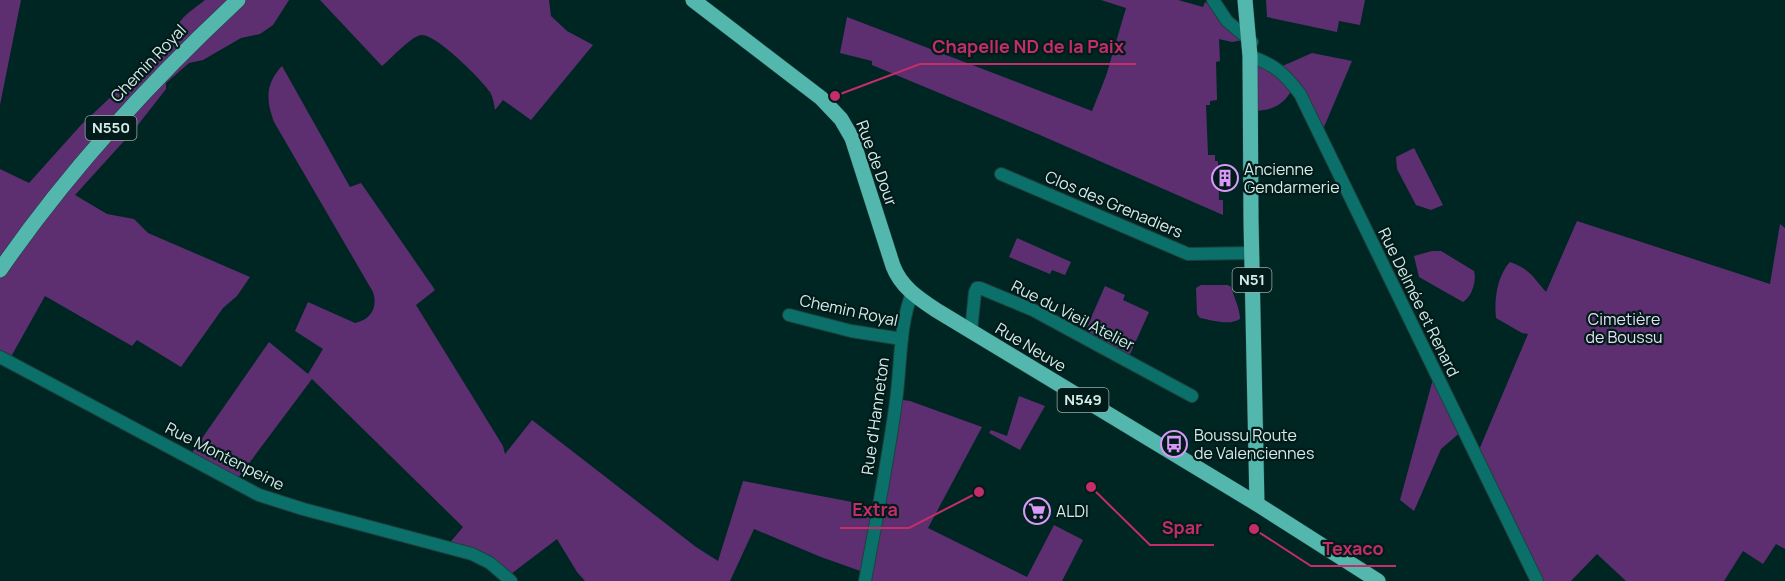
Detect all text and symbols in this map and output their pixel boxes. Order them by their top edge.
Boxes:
street label: Chemin Royal [105,19,191,107]
callout: Chapelle ND de la Paix [920,28,1136,64]
text: Chapelle ND de la Paix [932,34,1124,58]
road number: N550 [86,116,136,140]
street label: Rue de Dour [851,117,903,209]
place label: Ancienne Gendarmerie [1244,158,1340,198]
building icon: Ancienne Gendarmerie [1210,163,1240,193]
street label: Clos des Grenadiers [1042,165,1186,243]
street label: Rue Delmée et Renard [1373,224,1465,380]
road number: N51 [1232,268,1272,292]
street label: Rue du Vieil Atelier [1008,274,1138,356]
street label: Chemin Royal [798,289,900,331]
park label: Cimetière de Boussu [1585,308,1663,348]
street label: Rue Neuve [991,317,1071,377]
street label: Rue d'Hanneton [856,356,894,476]
road number: N549 [1058,388,1108,412]
street label: Rue Montenpeine [162,417,288,495]
place label: Boussu Route de Valenciennes [1194,424,1314,464]
bus stop icon: Boussu Route de Valenciennes [1159,429,1189,459]
callout: Extra [840,492,909,528]
supermarket icon: ALDI [1022,496,1052,526]
text: Extra [852,497,898,521]
place label: ALDI [1056,500,1089,522]
callout: Spar [1150,509,1214,545]
text: Spar [1162,515,1202,539]
callout: Texaco [1311,530,1396,566]
text: Texaco [1322,536,1384,560]

